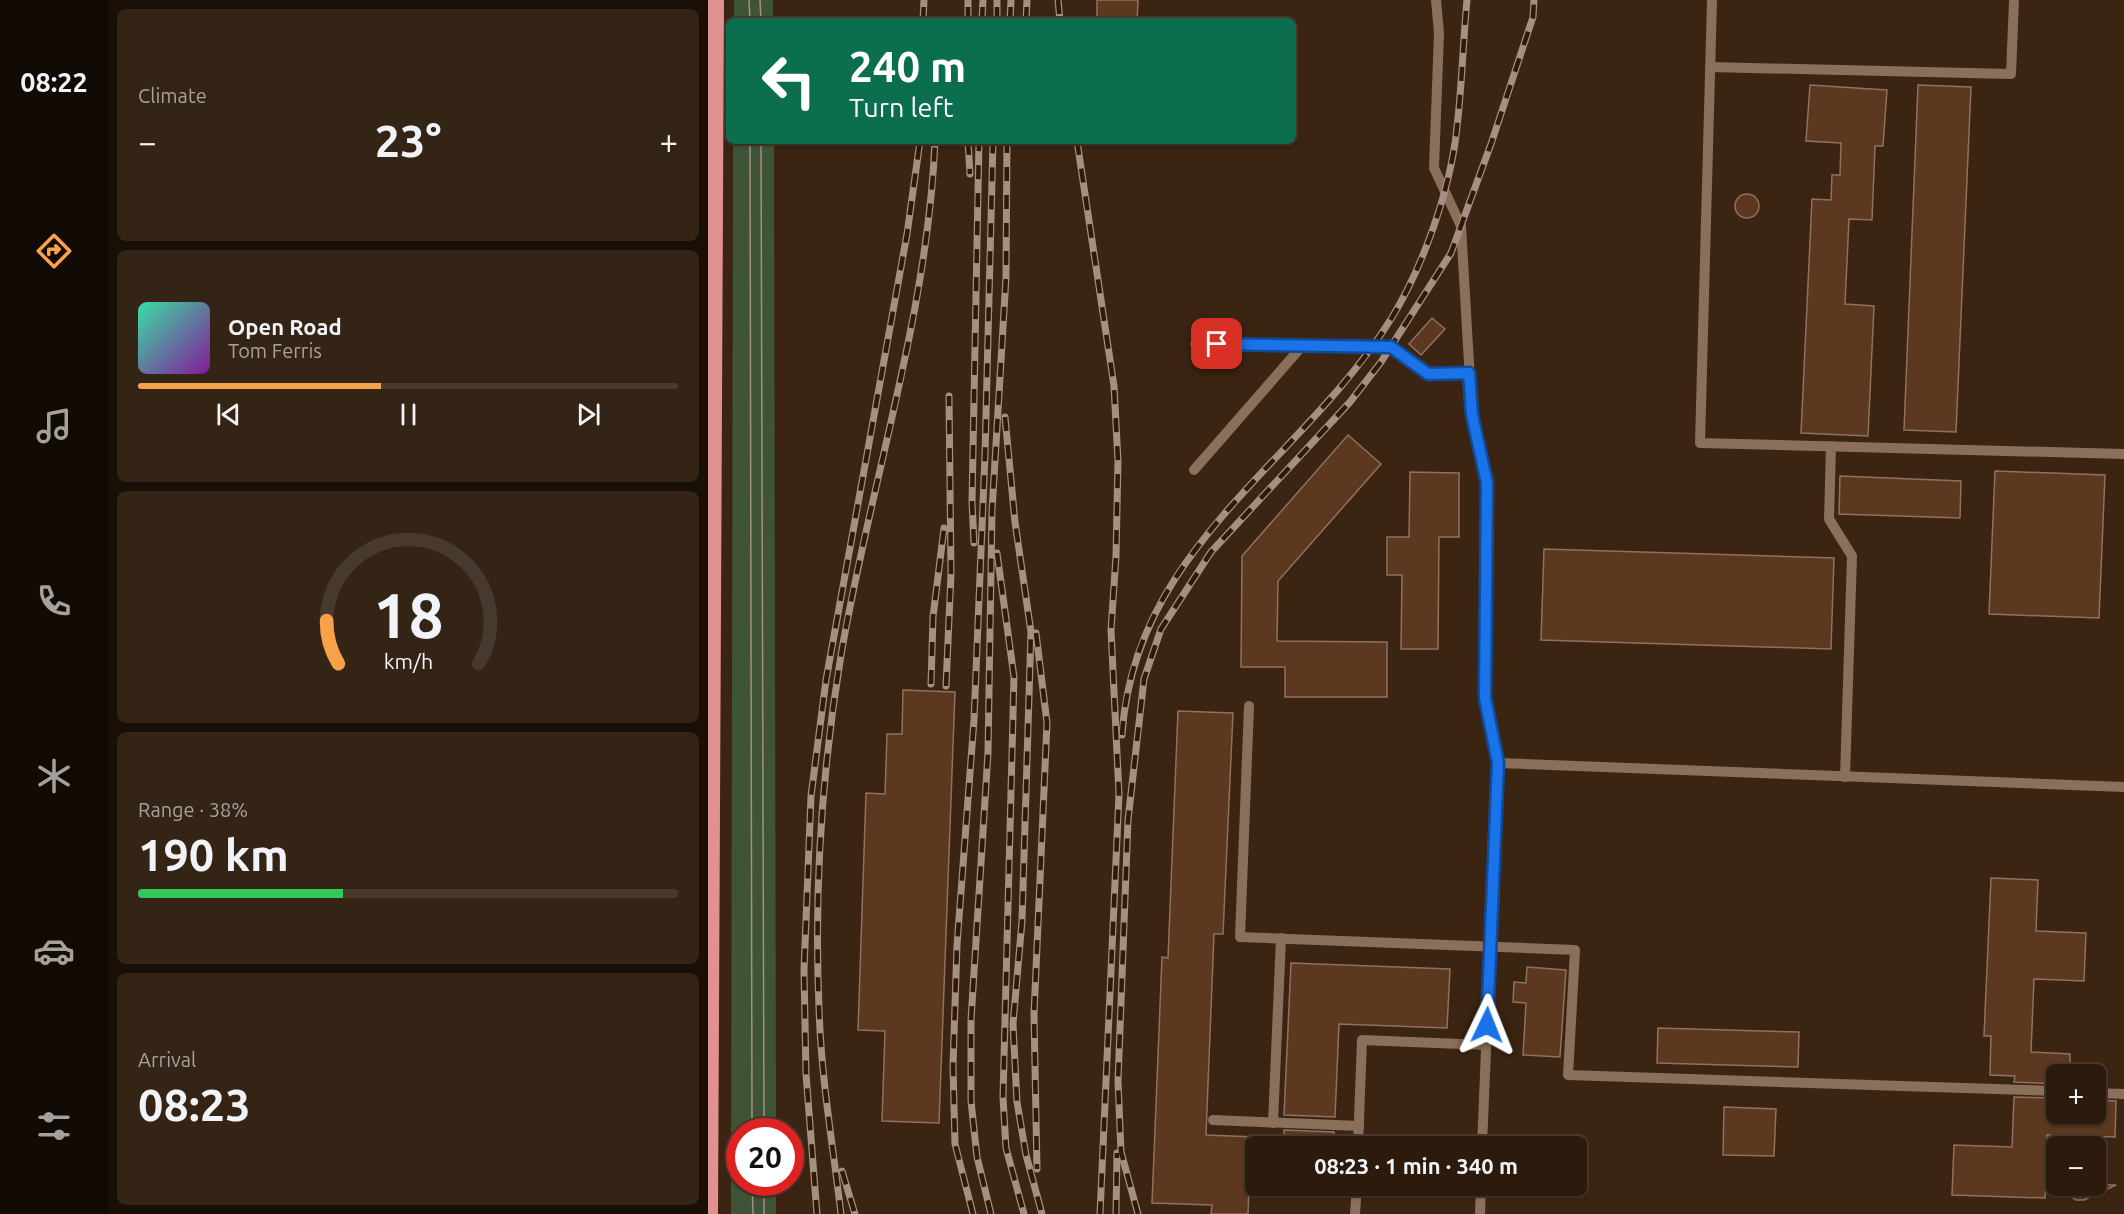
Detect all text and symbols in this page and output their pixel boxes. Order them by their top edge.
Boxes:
icon: left [750,42,828,120]
text: 240 m [849,43,966,90]
text: 08:22 [20,67,88,97]
text: Climate [138,84,207,107]
text: Turn left [849,92,953,122]
text: 23° [375,115,441,166]
text: − [138,123,157,160]
text: + [659,123,678,160]
icon: directions [33,230,75,272]
text: Open Road [228,314,342,339]
pin [1191,318,1242,369]
icon: arrive [1200,327,1233,360]
text: Tom Ferris [228,339,322,362]
icon: previous [212,398,245,431]
icon: pause [392,398,425,431]
icon: next [572,398,605,431]
icon: music [33,405,75,447]
icon: phone [33,580,75,622]
text: 18 [373,580,443,650]
text: km/h [383,649,433,673]
icon: climate [33,755,75,797]
text: Range · 38% [138,798,248,821]
text: 190 km [138,829,289,880]
icon: car [33,930,75,972]
position arrow [1455,993,1519,1057]
text: Arrival [138,1048,196,1071]
map controls [2046,1064,2106,1196]
button: + [2046,1064,2106,1124]
text: 08:23 [138,1079,251,1130]
icon: filters [33,1105,75,1147]
speed limit sign: 20 [726,1118,804,1196]
button: − [2046,1136,2106,1196]
text: 08:23 · 1 min · 340 m [1314,1153,1518,1178]

